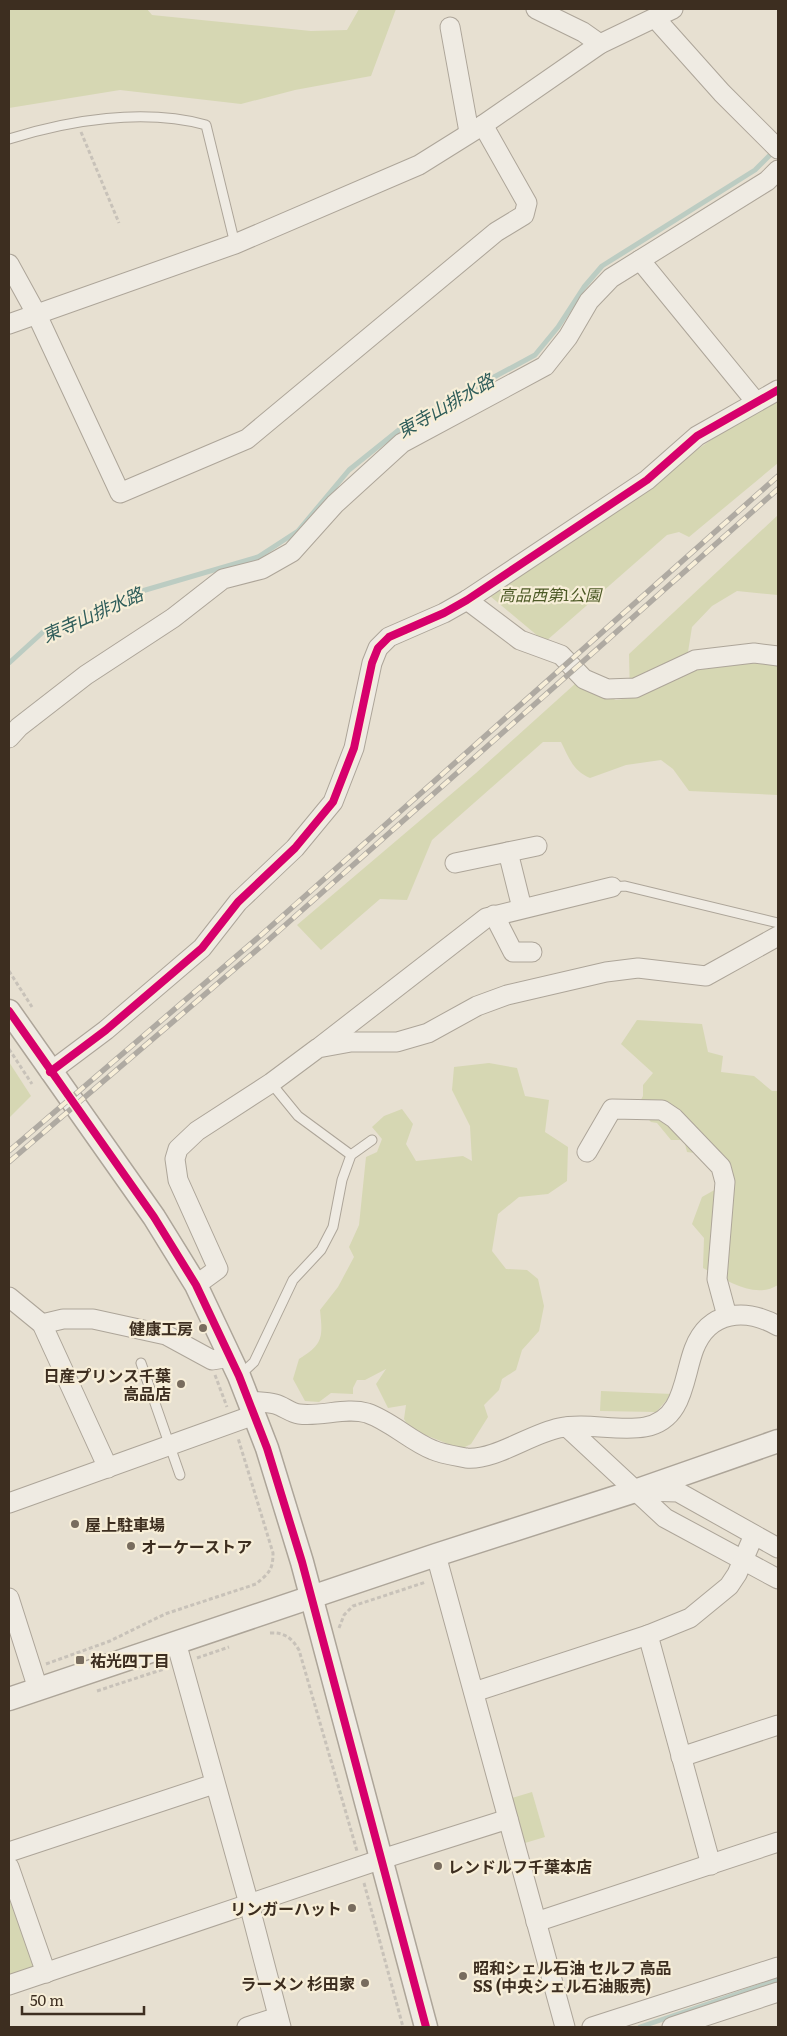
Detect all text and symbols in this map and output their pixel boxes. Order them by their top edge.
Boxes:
water label: 東寺山排水路 [391,365,500,444]
water label: 東寺山排水路 [37,579,149,648]
park label: 高品西第1公園 [499,582,603,606]
place label: 健康工房 [129,1316,193,1340]
marker: 健康工房 [197,1322,209,1334]
place label: 日産プリンス千葉 高品店 [43,1363,171,1405]
marker: 日産プリンス千葉 高品店 [175,1378,187,1390]
place label: 屋上駐車場 [85,1512,165,1536]
marker: 屋上駐車場 [69,1518,81,1530]
place label: オーケーストア [141,1534,252,1558]
marker: オーケーストア [125,1540,137,1552]
place label: 祐光四丁目 [90,1648,170,1672]
marker: 祐光四丁目 [74,1654,86,1666]
place label: レンドルフ千葉本店 [448,1854,592,1878]
marker: レンドルフ千葉本店 [432,1860,444,1872]
place label: リンガーハット [230,1896,342,1920]
marker: リンガーハット [346,1902,358,1914]
place label: 昭和シェル石油 セルフ 高品 SS (中央シェル石油販売) [473,1955,671,1997]
marker: 昭和シェル石油 セルフ 高品 SS (中央シェル石油販売) [457,1970,469,1982]
place label: ラーメン 杉田家 [240,1971,355,1995]
marker: ラーメン 杉田家 [359,1977,371,1989]
scale bar [22,1984,145,2016]
text: 50 m [30,1988,64,2011]

